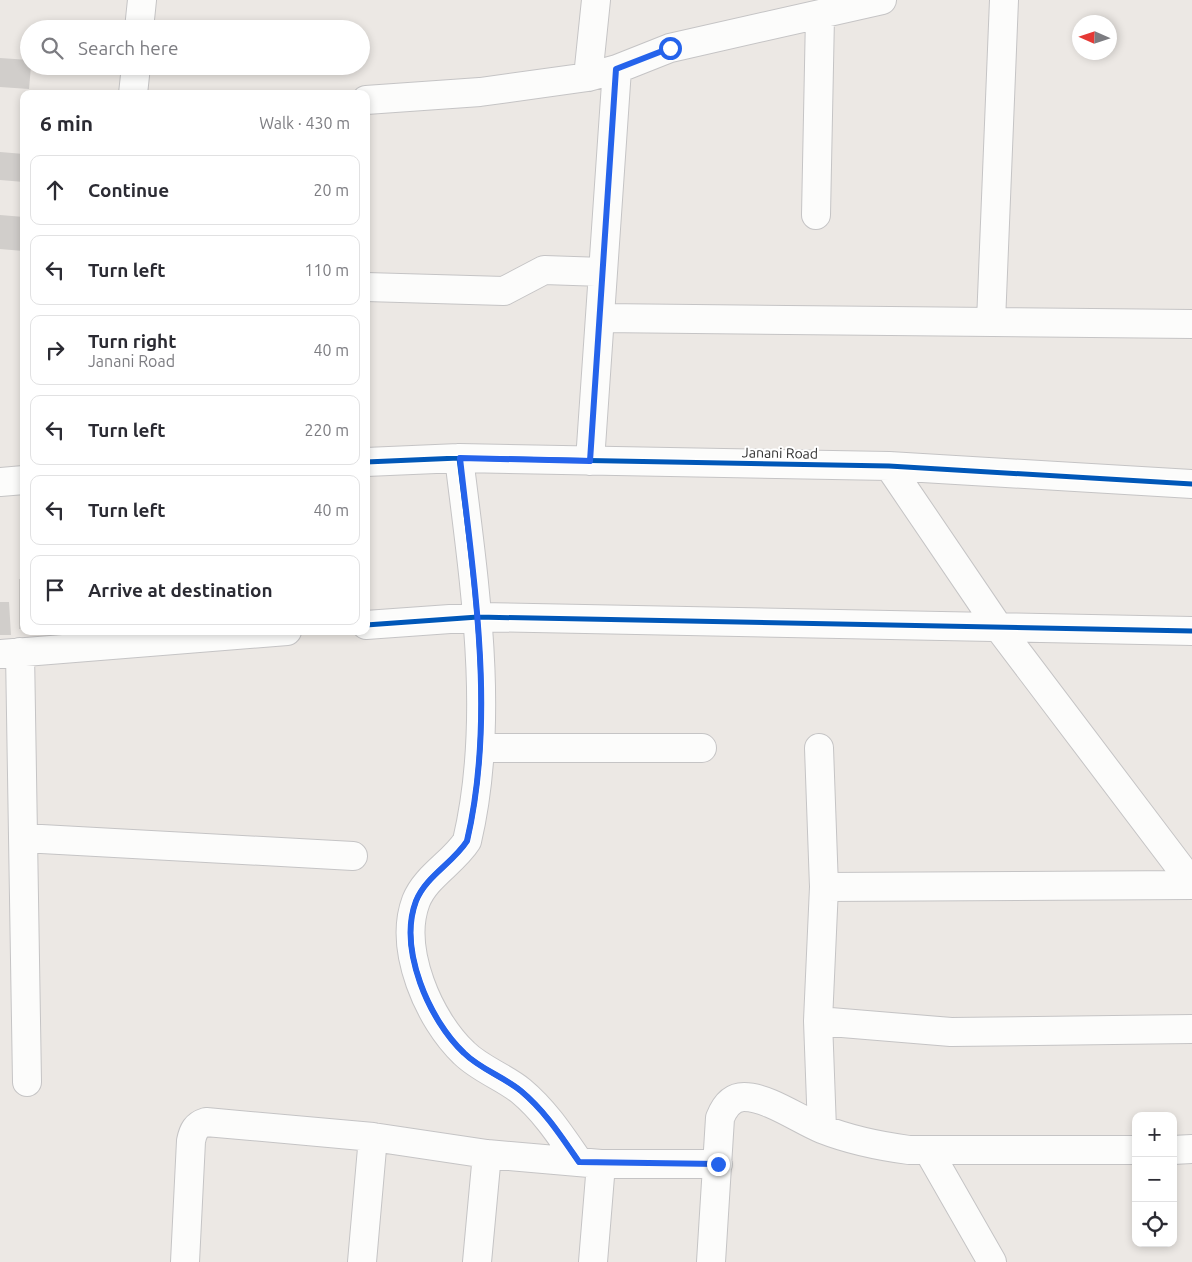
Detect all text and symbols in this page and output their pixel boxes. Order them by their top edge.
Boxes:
north arrow [1072,15,1117,60]
search box [20,20,370,75]
icon: search [38,34,66,62]
text: Search here [78,37,178,59]
route start [659,37,682,60]
text: 6 min [40,111,93,135]
text: Walk · 430 m [259,114,350,132]
icon: ahead [41,176,69,204]
text: Continue [88,179,169,201]
text: 20 m [313,181,349,199]
icon: left [41,256,69,284]
text: Turn left [88,259,166,281]
text: 110 m [304,261,349,279]
text: Turn right [88,330,176,352]
icon: right [41,336,69,364]
text: 40 m [313,341,349,359]
text: Janani Road [88,352,175,370]
icon: left [41,416,69,444]
text: Turn left [88,419,166,441]
text: 220 m [304,421,349,439]
street label: Janani Road [742,444,818,462]
icon: left [41,496,69,524]
text: Turn left [88,499,166,521]
text: 40 m [313,501,349,519]
icon: arrive [41,576,69,604]
text: Arrive at destination [88,579,273,601]
map controls [1132,1112,1177,1247]
button: + [1132,1112,1177,1157]
route end [707,1153,730,1176]
button: − [1132,1157,1177,1202]
button: locate [1132,1202,1177,1247]

